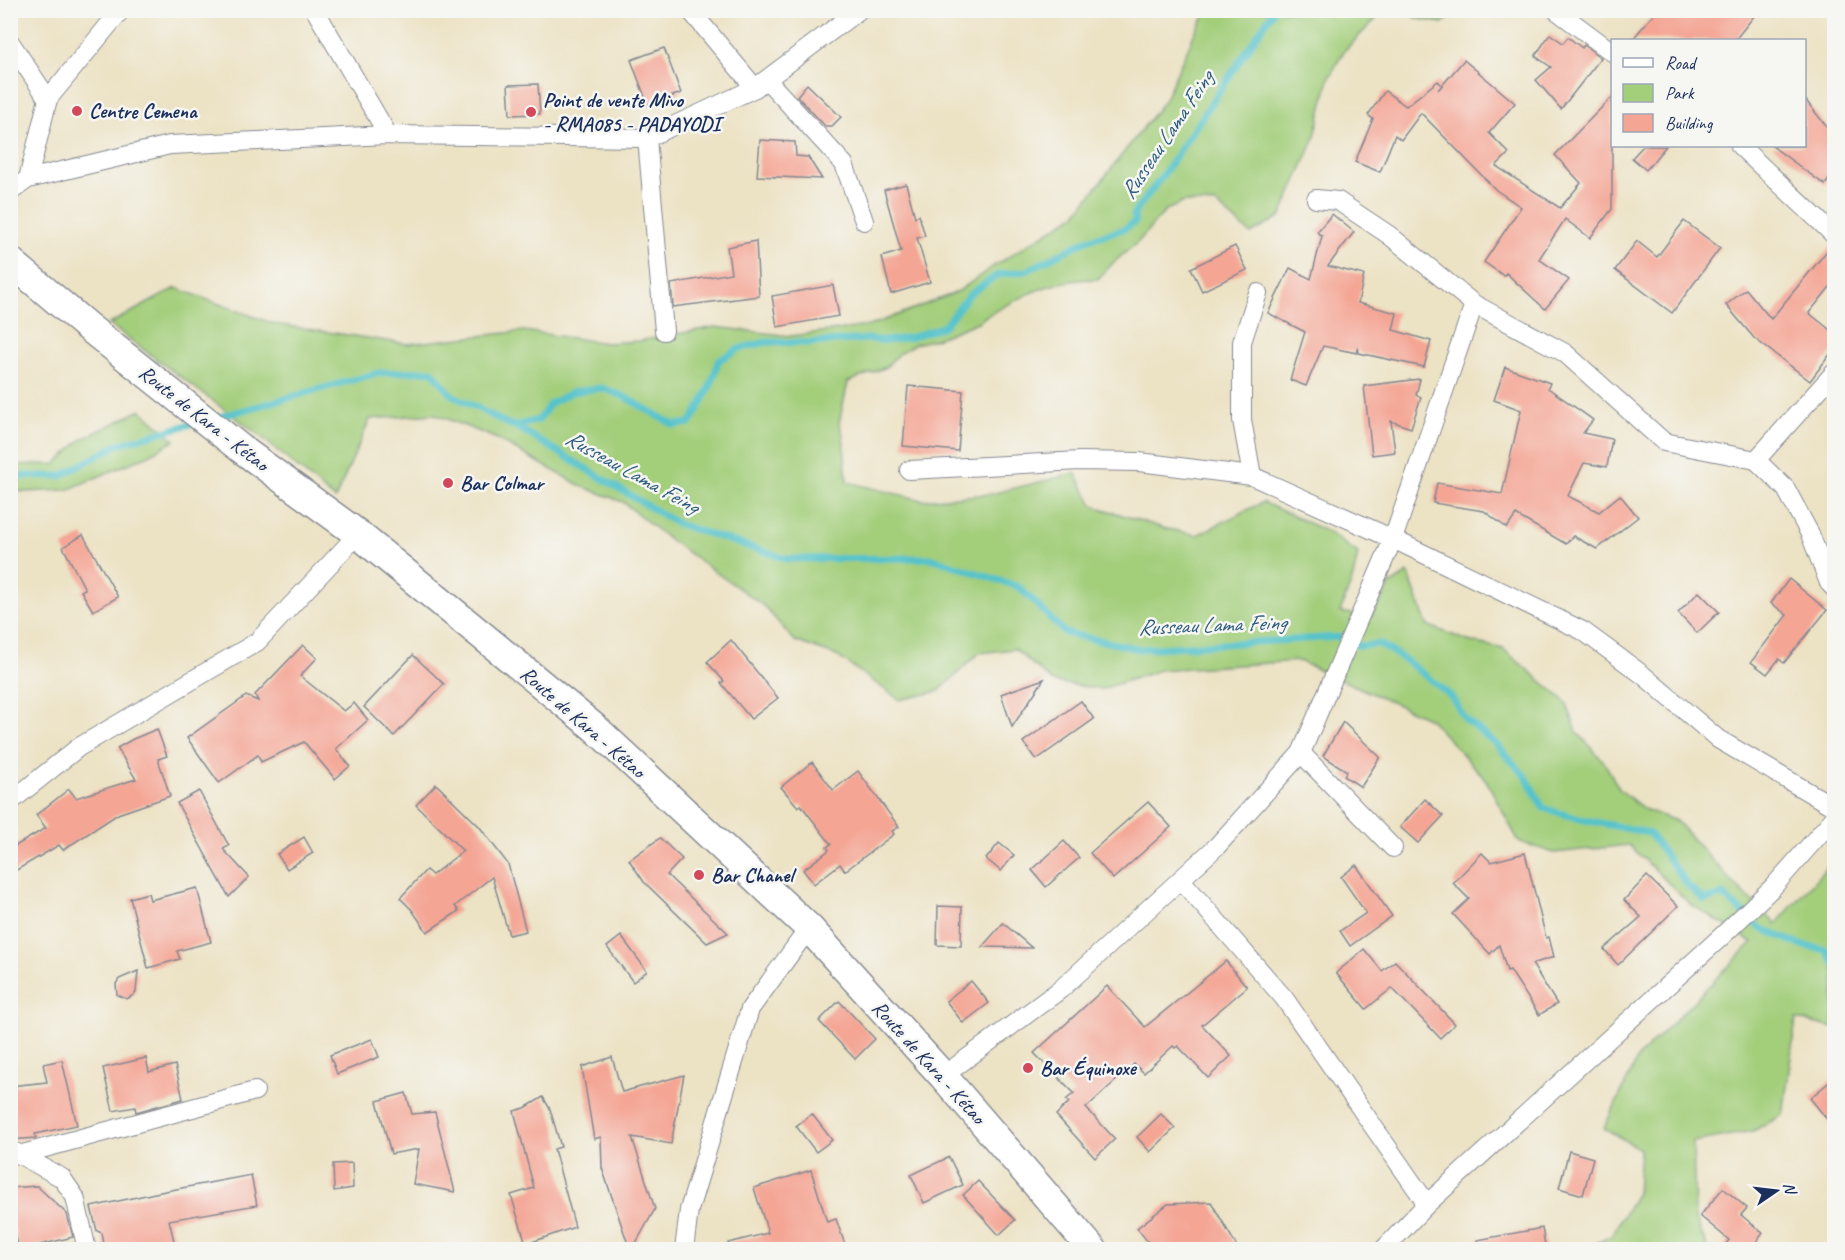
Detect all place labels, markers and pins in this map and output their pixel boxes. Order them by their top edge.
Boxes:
place label: Point de vente Mivo - RMA085 - PADAYODI [543,87,725,137]
place label: Centre Cemena [89,98,198,124]
marker: Centre Cemena [70,104,84,118]
marker: Point de vente Mivo - RMA085 - PADAYODI [524,105,538,119]
place label: Bar Colmar [460,470,545,496]
marker: Bar Colmar [441,476,455,490]
place label: Bar Chanel [711,862,797,888]
marker: Bar Chanel [692,868,706,882]
place label: Bar Équinoxe [1040,1055,1138,1081]
marker: Bar Équinoxe [1021,1061,1035,1075]

